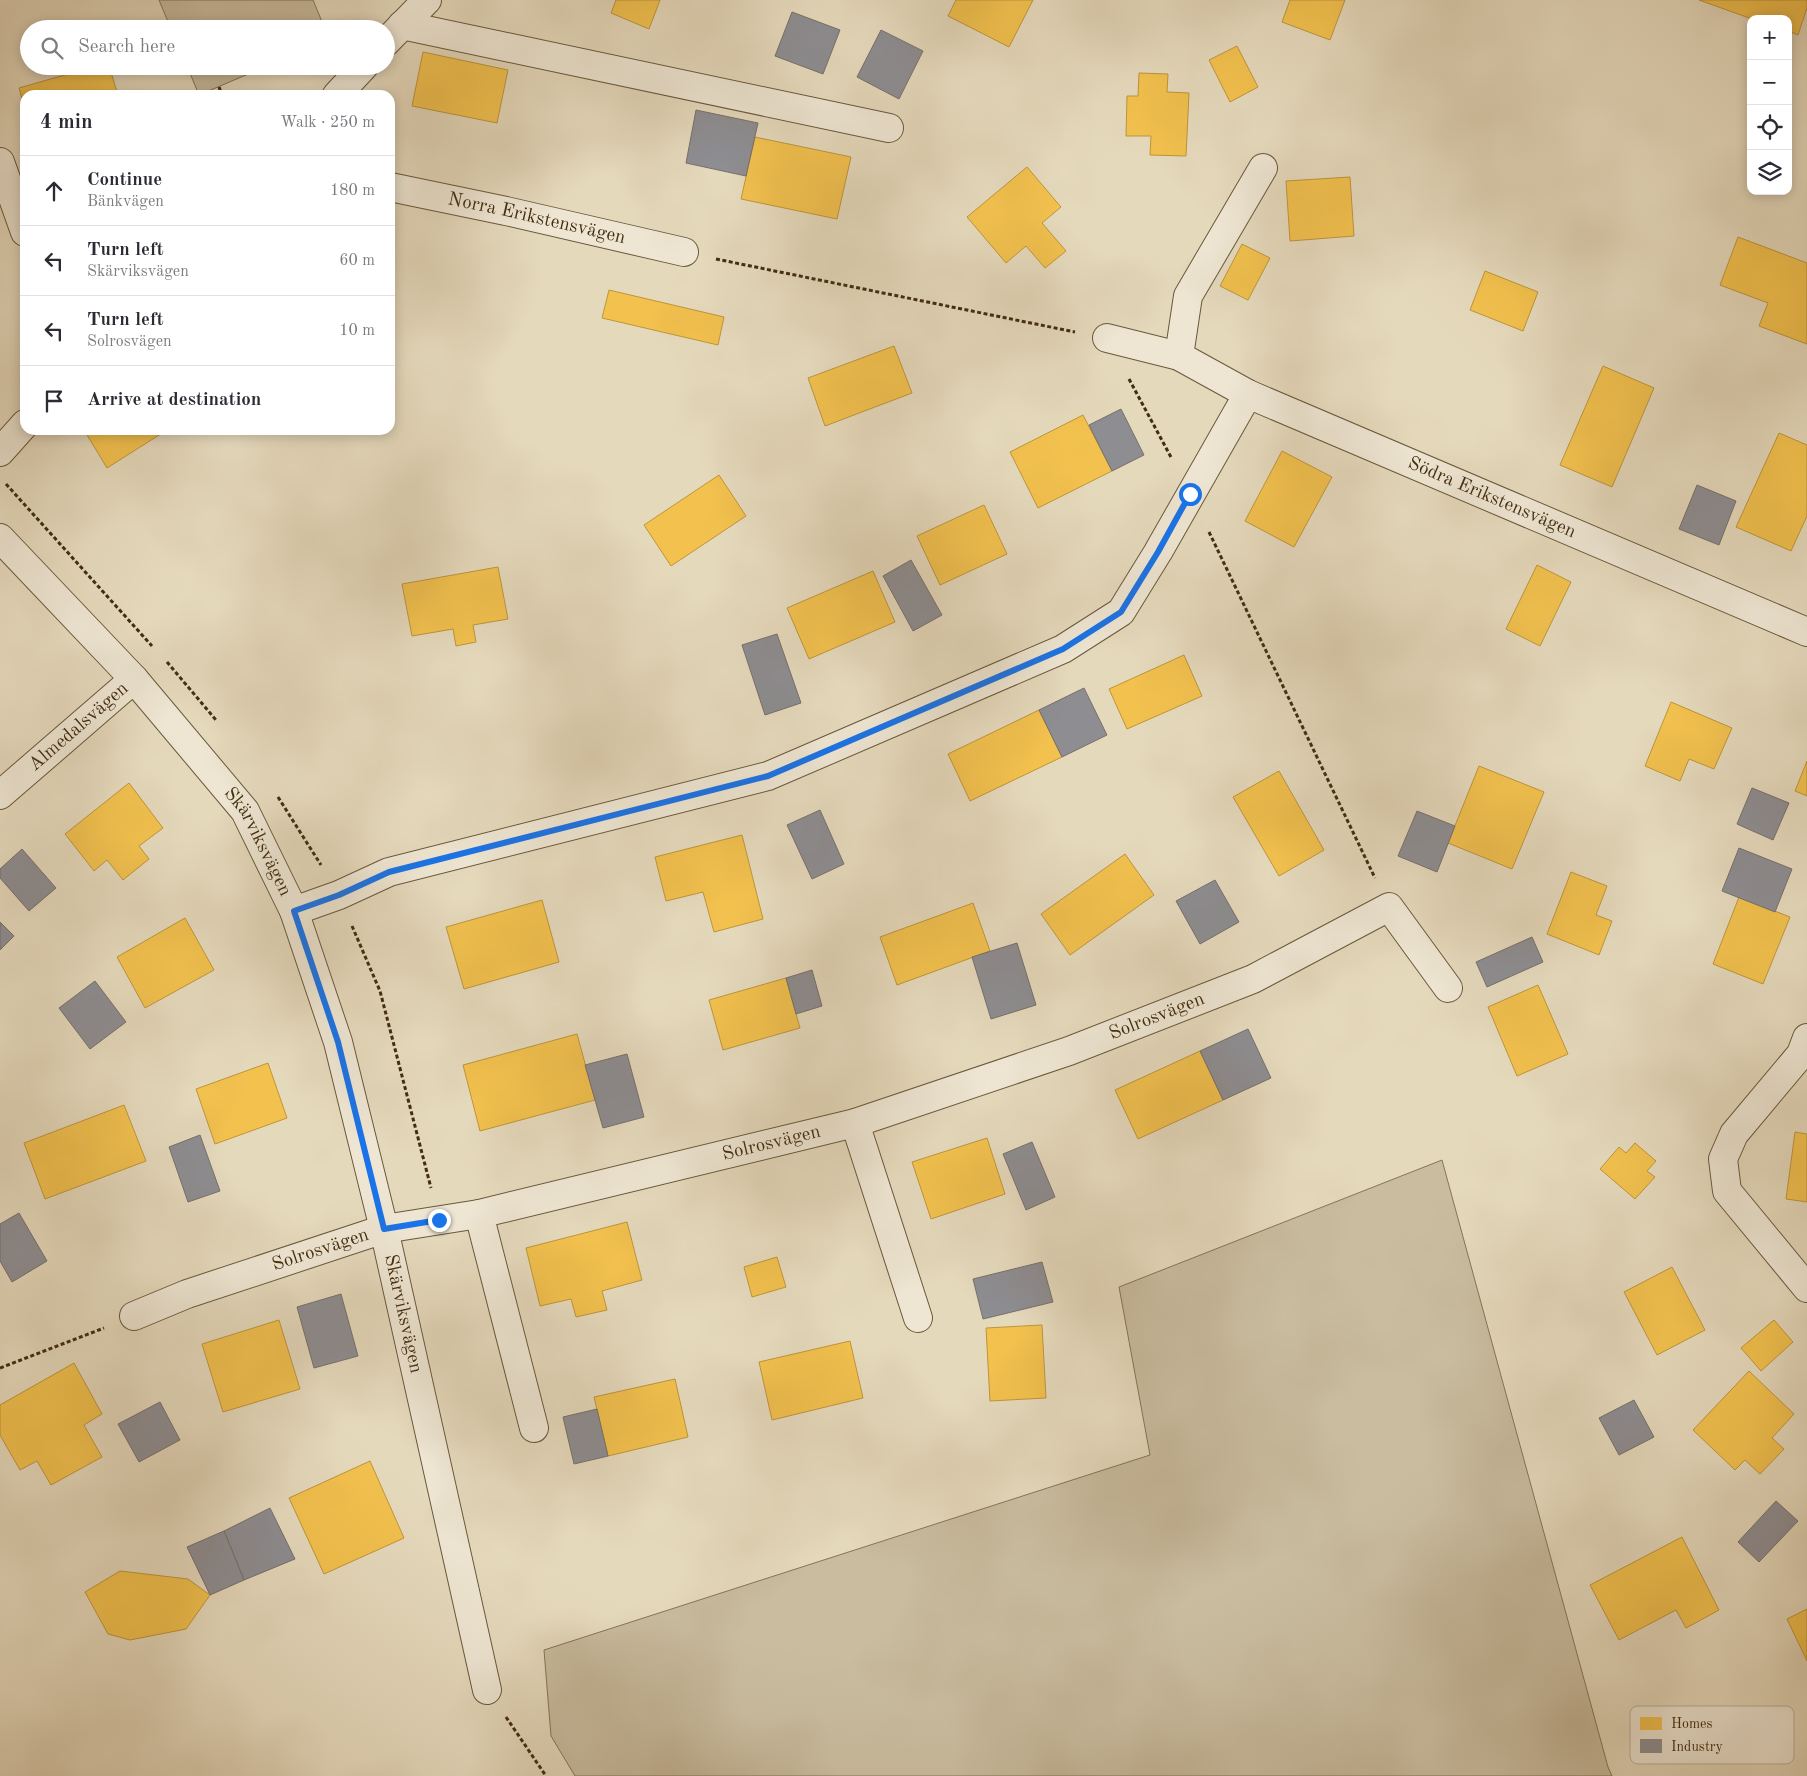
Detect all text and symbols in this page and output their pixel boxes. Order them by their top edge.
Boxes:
map controls [1747,15,1792,195]
button: + [1747,15,1792,60]
search box [20,20,395,75]
icon: search [38,34,66,62]
text: Search here [78,38,175,57]
button: − [1747,60,1792,105]
button: locate [1747,105,1792,150]
text: 4 min [40,112,93,133]
text: Walk · 250 m [280,115,375,131]
button: layers [1747,150,1792,195]
text: Continue [87,171,162,190]
icon: ahead [40,177,68,205]
text: 180 m [330,183,375,199]
street label: Norra Erikstensvägen [446,190,627,248]
text: Bänkvägen [87,194,164,210]
text: Turn left [87,241,164,260]
icon: left [40,247,68,275]
text: 60 m [339,253,375,269]
text: Skärviksvägen [87,264,189,280]
text: Turn left [87,311,164,330]
icon: left [40,317,68,345]
text: 10 m [339,323,375,339]
text: Solrosvägen [87,334,172,350]
icon: arrive [40,387,68,415]
text: Arrive at destination [87,391,261,410]
street label: Södra Erikstensvägen [1405,454,1579,542]
route start [1179,483,1202,506]
street label: Almedalsvägen [25,679,132,775]
street label: Skärviksvägen [220,784,295,899]
street label: Solrosvägen [1107,989,1207,1044]
street label: Solrosvägen [720,1122,823,1164]
route end [428,1209,451,1232]
street label: Solrosvägen [270,1225,371,1275]
street label: Skärviksvägen [380,1253,425,1375]
legend [1630,1706,1794,1764]
text: Homes [1671,1717,1713,1731]
text: Industry [1671,1740,1724,1754]

